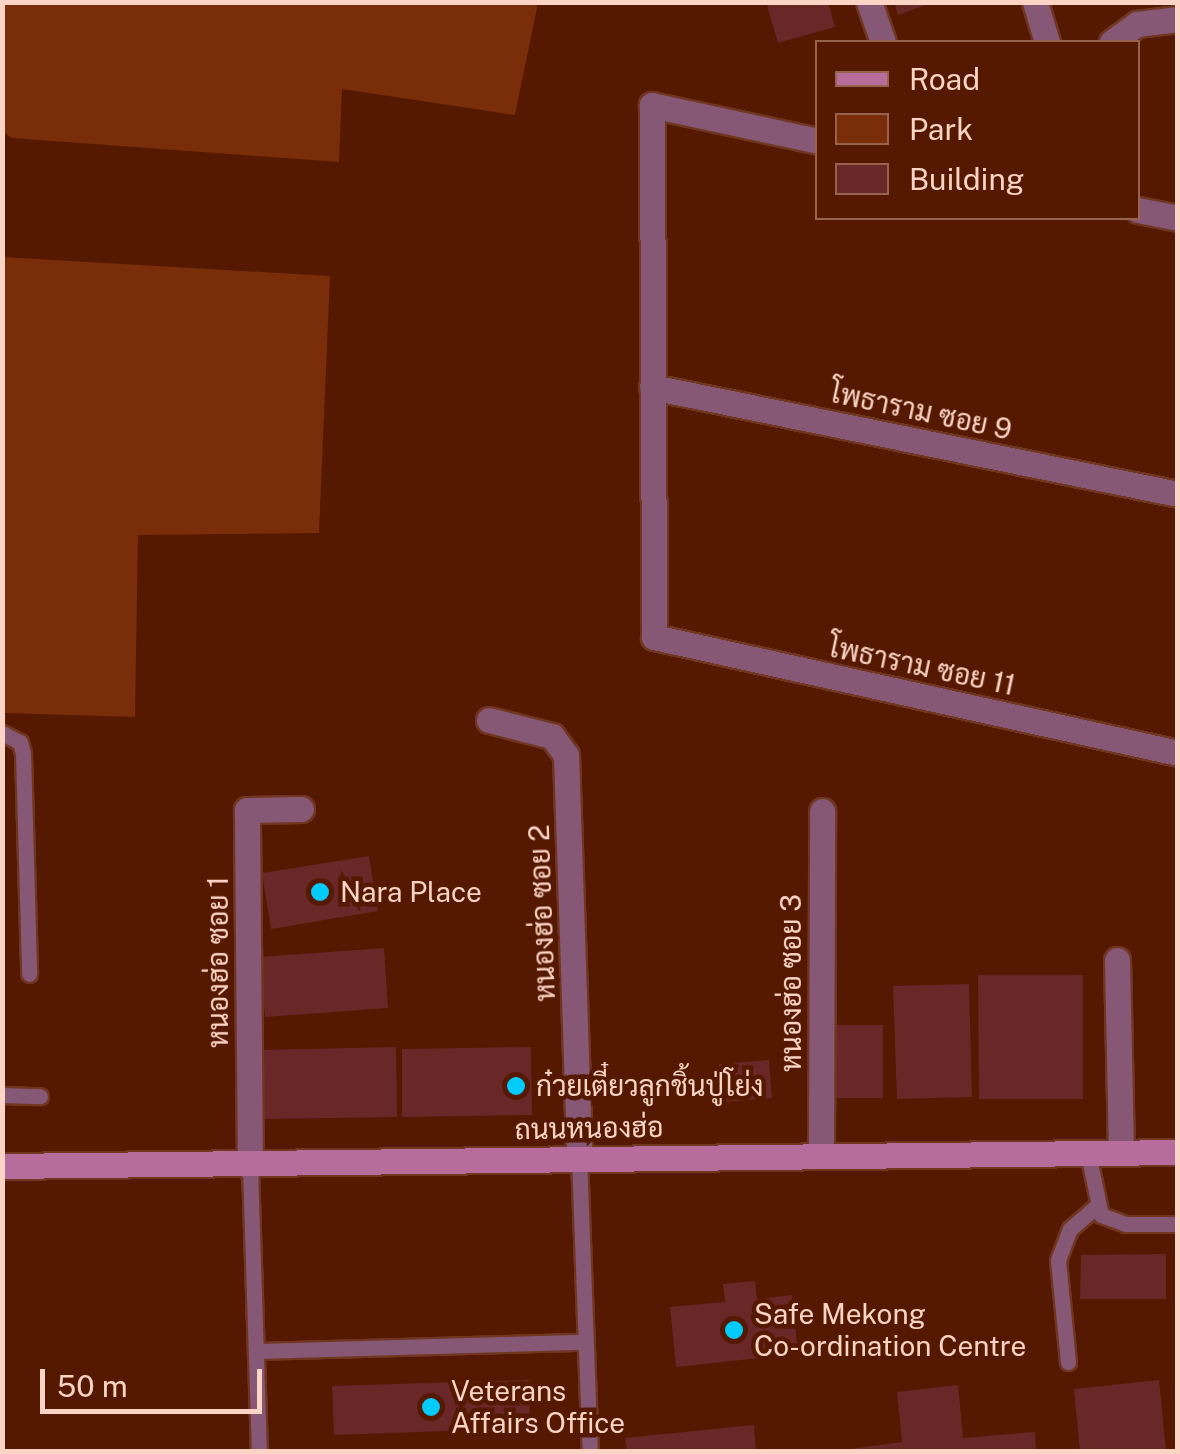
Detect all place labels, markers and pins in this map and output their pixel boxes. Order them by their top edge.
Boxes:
place label: Nara Place [340,875,482,909]
marker: Nara Place [309,881,331,903]
place label: ก๋วยเตี๋ยวลูกชิ้นปู่โย่ง [536,1069,763,1103]
marker: ก๋วยเตี๋ยวลูกชิ้นปู่โย่ง [505,1075,527,1097]
place label: Safe Mekong Co-ordination Centre [754,1297,1026,1363]
marker: Safe Mekong Co-ordination Centre [723,1319,745,1341]
place label: Veterans Affairs Office [451,1374,625,1440]
marker: Veterans Affairs Office [420,1396,442,1418]

